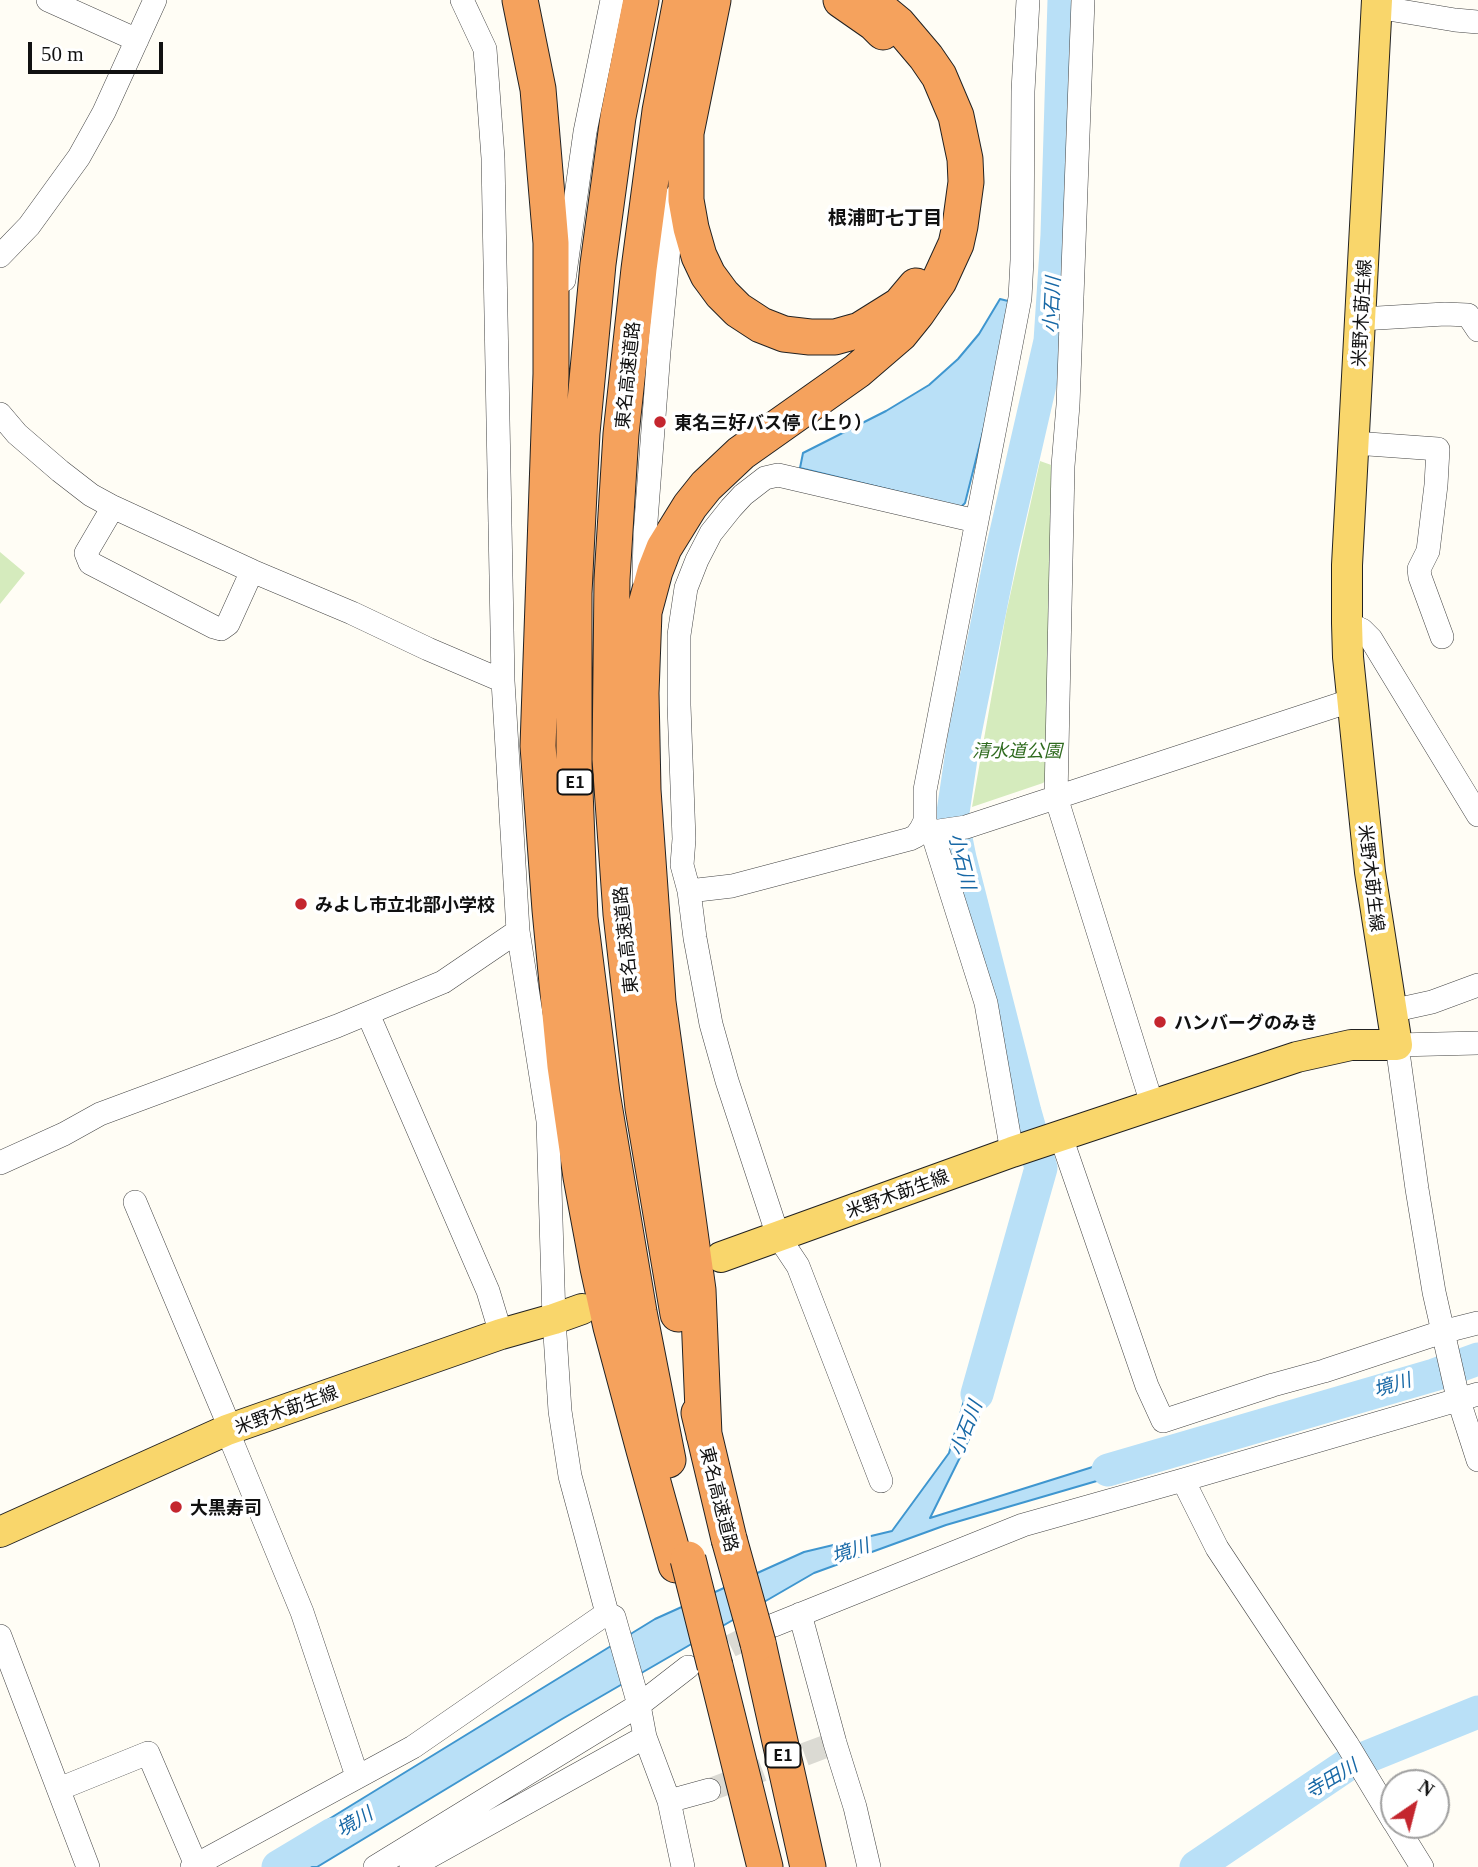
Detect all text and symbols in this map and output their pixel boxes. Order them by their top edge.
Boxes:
scale bar [32,28,166,72]
text: 50 m [41,42,84,66]
district label: 根浦町七丁目 [828,206,942,228]
street label: 米野木莇生線 [1347,259,1375,367]
water label: 小石川 [1038,276,1064,334]
street label: 東名高速道路 [611,320,643,430]
place label: 東名三好バス停（上り） [674,411,872,433]
marker: 東名三好バス停（上り） [652,414,668,430]
park label: 清水道公園 [972,739,1062,761]
road number: E1 [558,769,592,794]
street label: 米野木莇生線 [1355,823,1389,933]
water label: 小石川 [945,831,981,891]
street label: 東名高速道路 [609,885,641,995]
place label: みよし市立北部小学校 [315,893,495,915]
marker: みよし市立北部小学校 [293,896,309,912]
place label: ハンバーグのみき [1174,1011,1318,1033]
marker: ハンバーグのみき [1152,1014,1168,1030]
street label: 米野木莇生線 [843,1164,951,1222]
water label: 境川 [1370,1368,1414,1400]
street label: 米野木莇生線 [232,1380,340,1438]
water label: 小石川 [944,1397,986,1459]
street label: 東名高速道路 [696,1444,744,1554]
place label: 大黒寿司 [190,1496,262,1518]
marker: 大黒寿司 [168,1499,184,1515]
water label: 境川 [828,1533,872,1567]
road number: E1 [766,1742,800,1768]
water label: 寺田川 [1301,1754,1361,1802]
north arrow [1380,1769,1450,1839]
text: N [1415,1775,1438,1801]
water label: 境川 [332,1801,376,1841]

